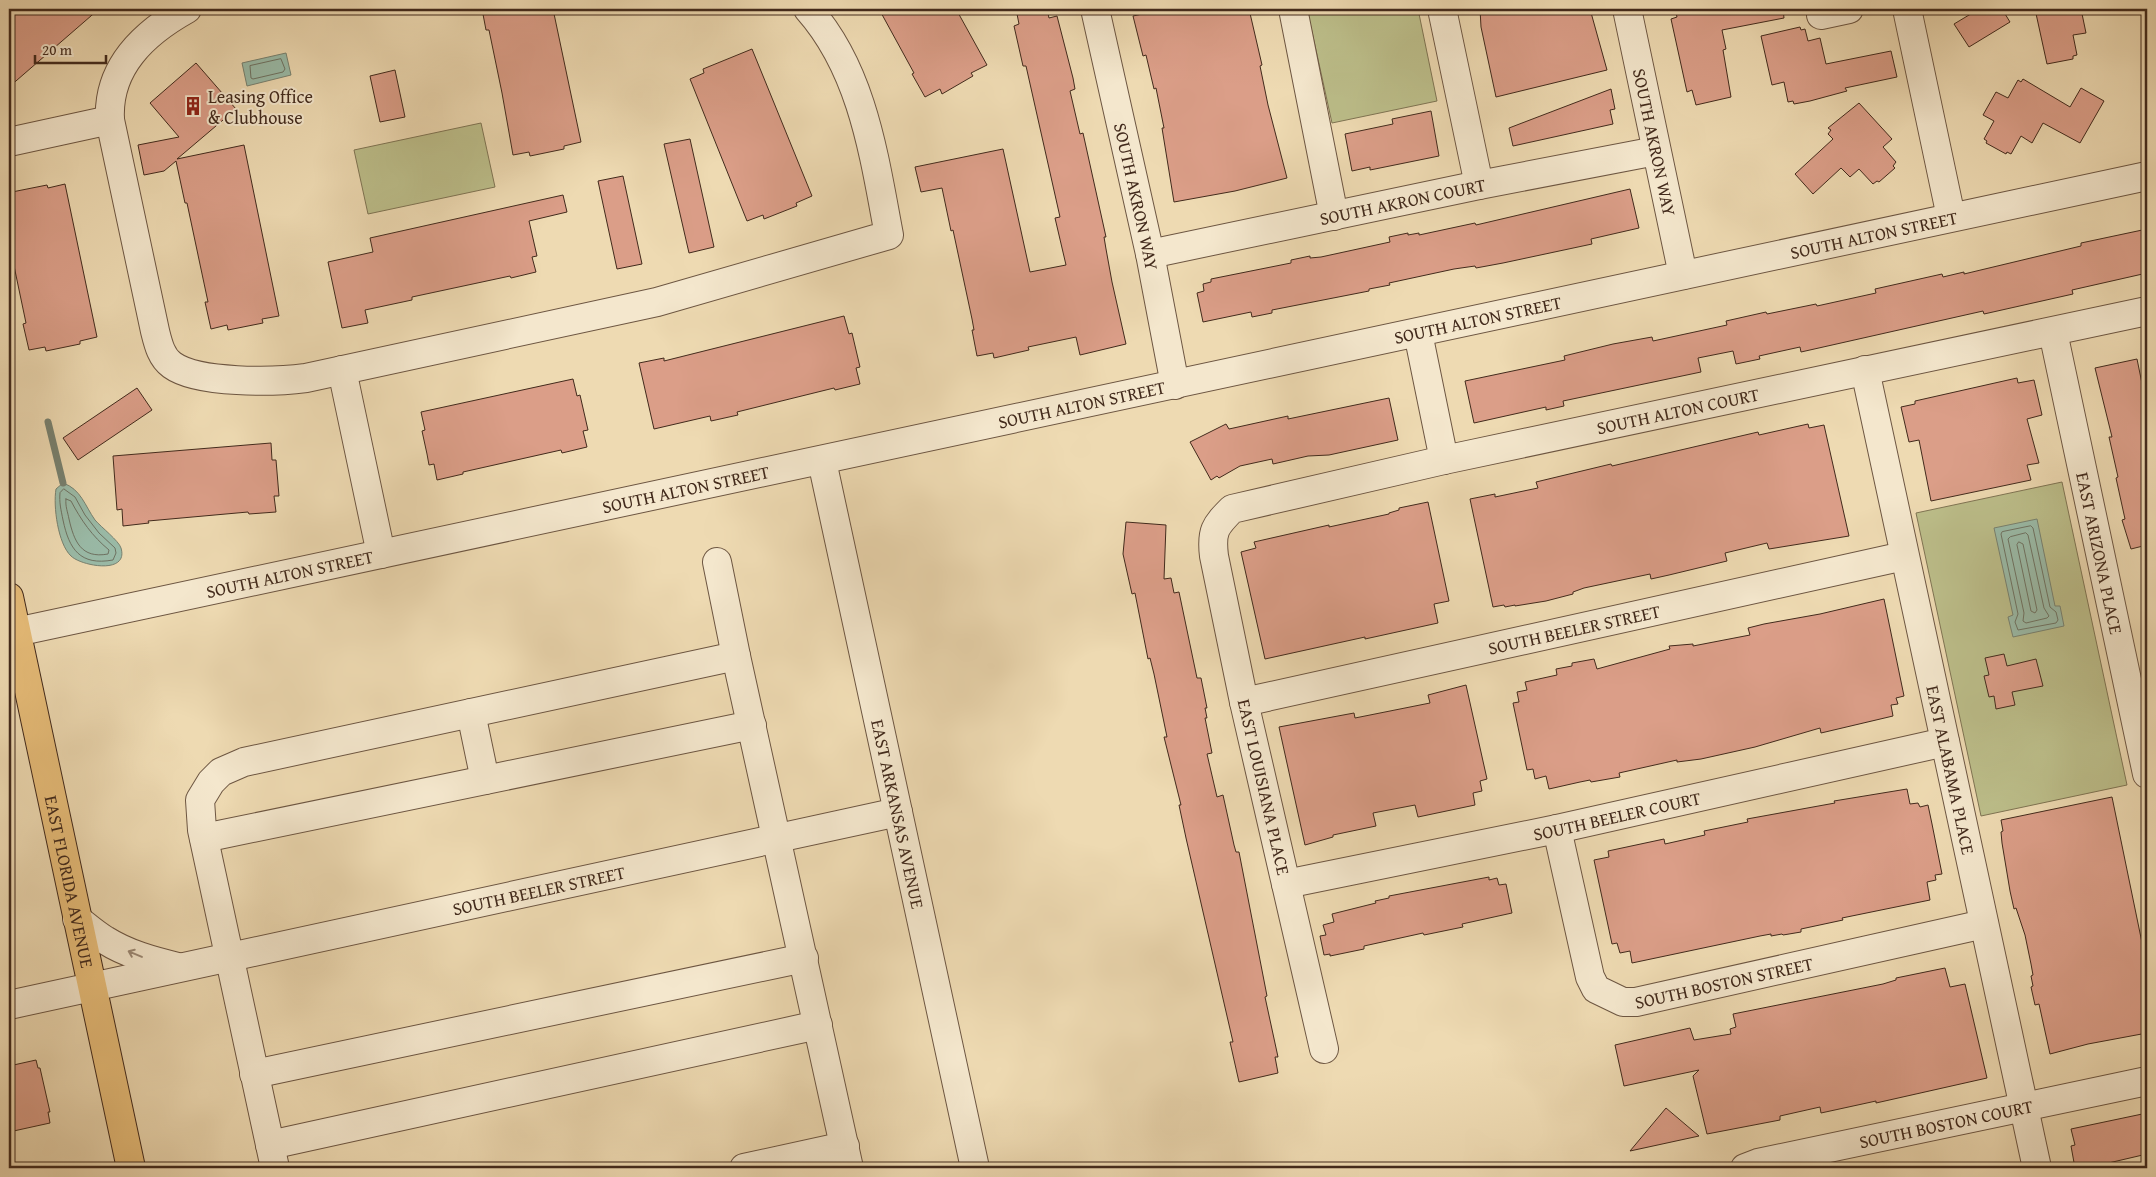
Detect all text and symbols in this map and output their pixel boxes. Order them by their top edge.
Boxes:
scale bar [35,32,106,64]
text: 20 m [42,39,73,60]
street label: SOUTH AKRON WAY [1626,66,1684,219]
place label: Leasing Office & Clubhouse [208,83,313,131]
building icon: Leasing Office & Clubhouse [182,95,204,117]
street label: SOUTH AKRON WAY [1107,120,1166,272]
street label: SOUTH AKRON COURT [1317,171,1488,232]
street label: SOUTH ALTON STREET [1788,203,1960,266]
street label: SOUTH ALTON STREET [1391,288,1564,350]
street label: SOUTH ALTON STREET [995,373,1168,435]
street label: SOUTH ALTON COURT [1594,380,1762,441]
street label: SOUTH ALTON STREET [599,458,772,520]
street label: EAST ARIZONA PLACE [2070,470,2130,637]
street label: SOUTH ALTON STREET [203,542,376,604]
street label: SOUTH BEELER STREET [1485,597,1663,661]
street label: EAST ALABAMA PLACE [1920,683,1983,857]
street label: EAST LOUISIANA PLACE [1231,696,1297,878]
street label: EAST ARKANSAS AVENUE [865,717,932,911]
street label: SOUTH BEELER COURT [1531,784,1703,847]
street label: EAST FLORIDA AVENUE [38,793,101,970]
street label: SOUTH BEELER STREET [450,858,627,922]
one-way arrow [128,949,143,959]
street label: SOUTH BOSTON STREET [1632,949,1816,1015]
street label: SOUTH BOSTON COURT [1857,1092,2035,1155]

